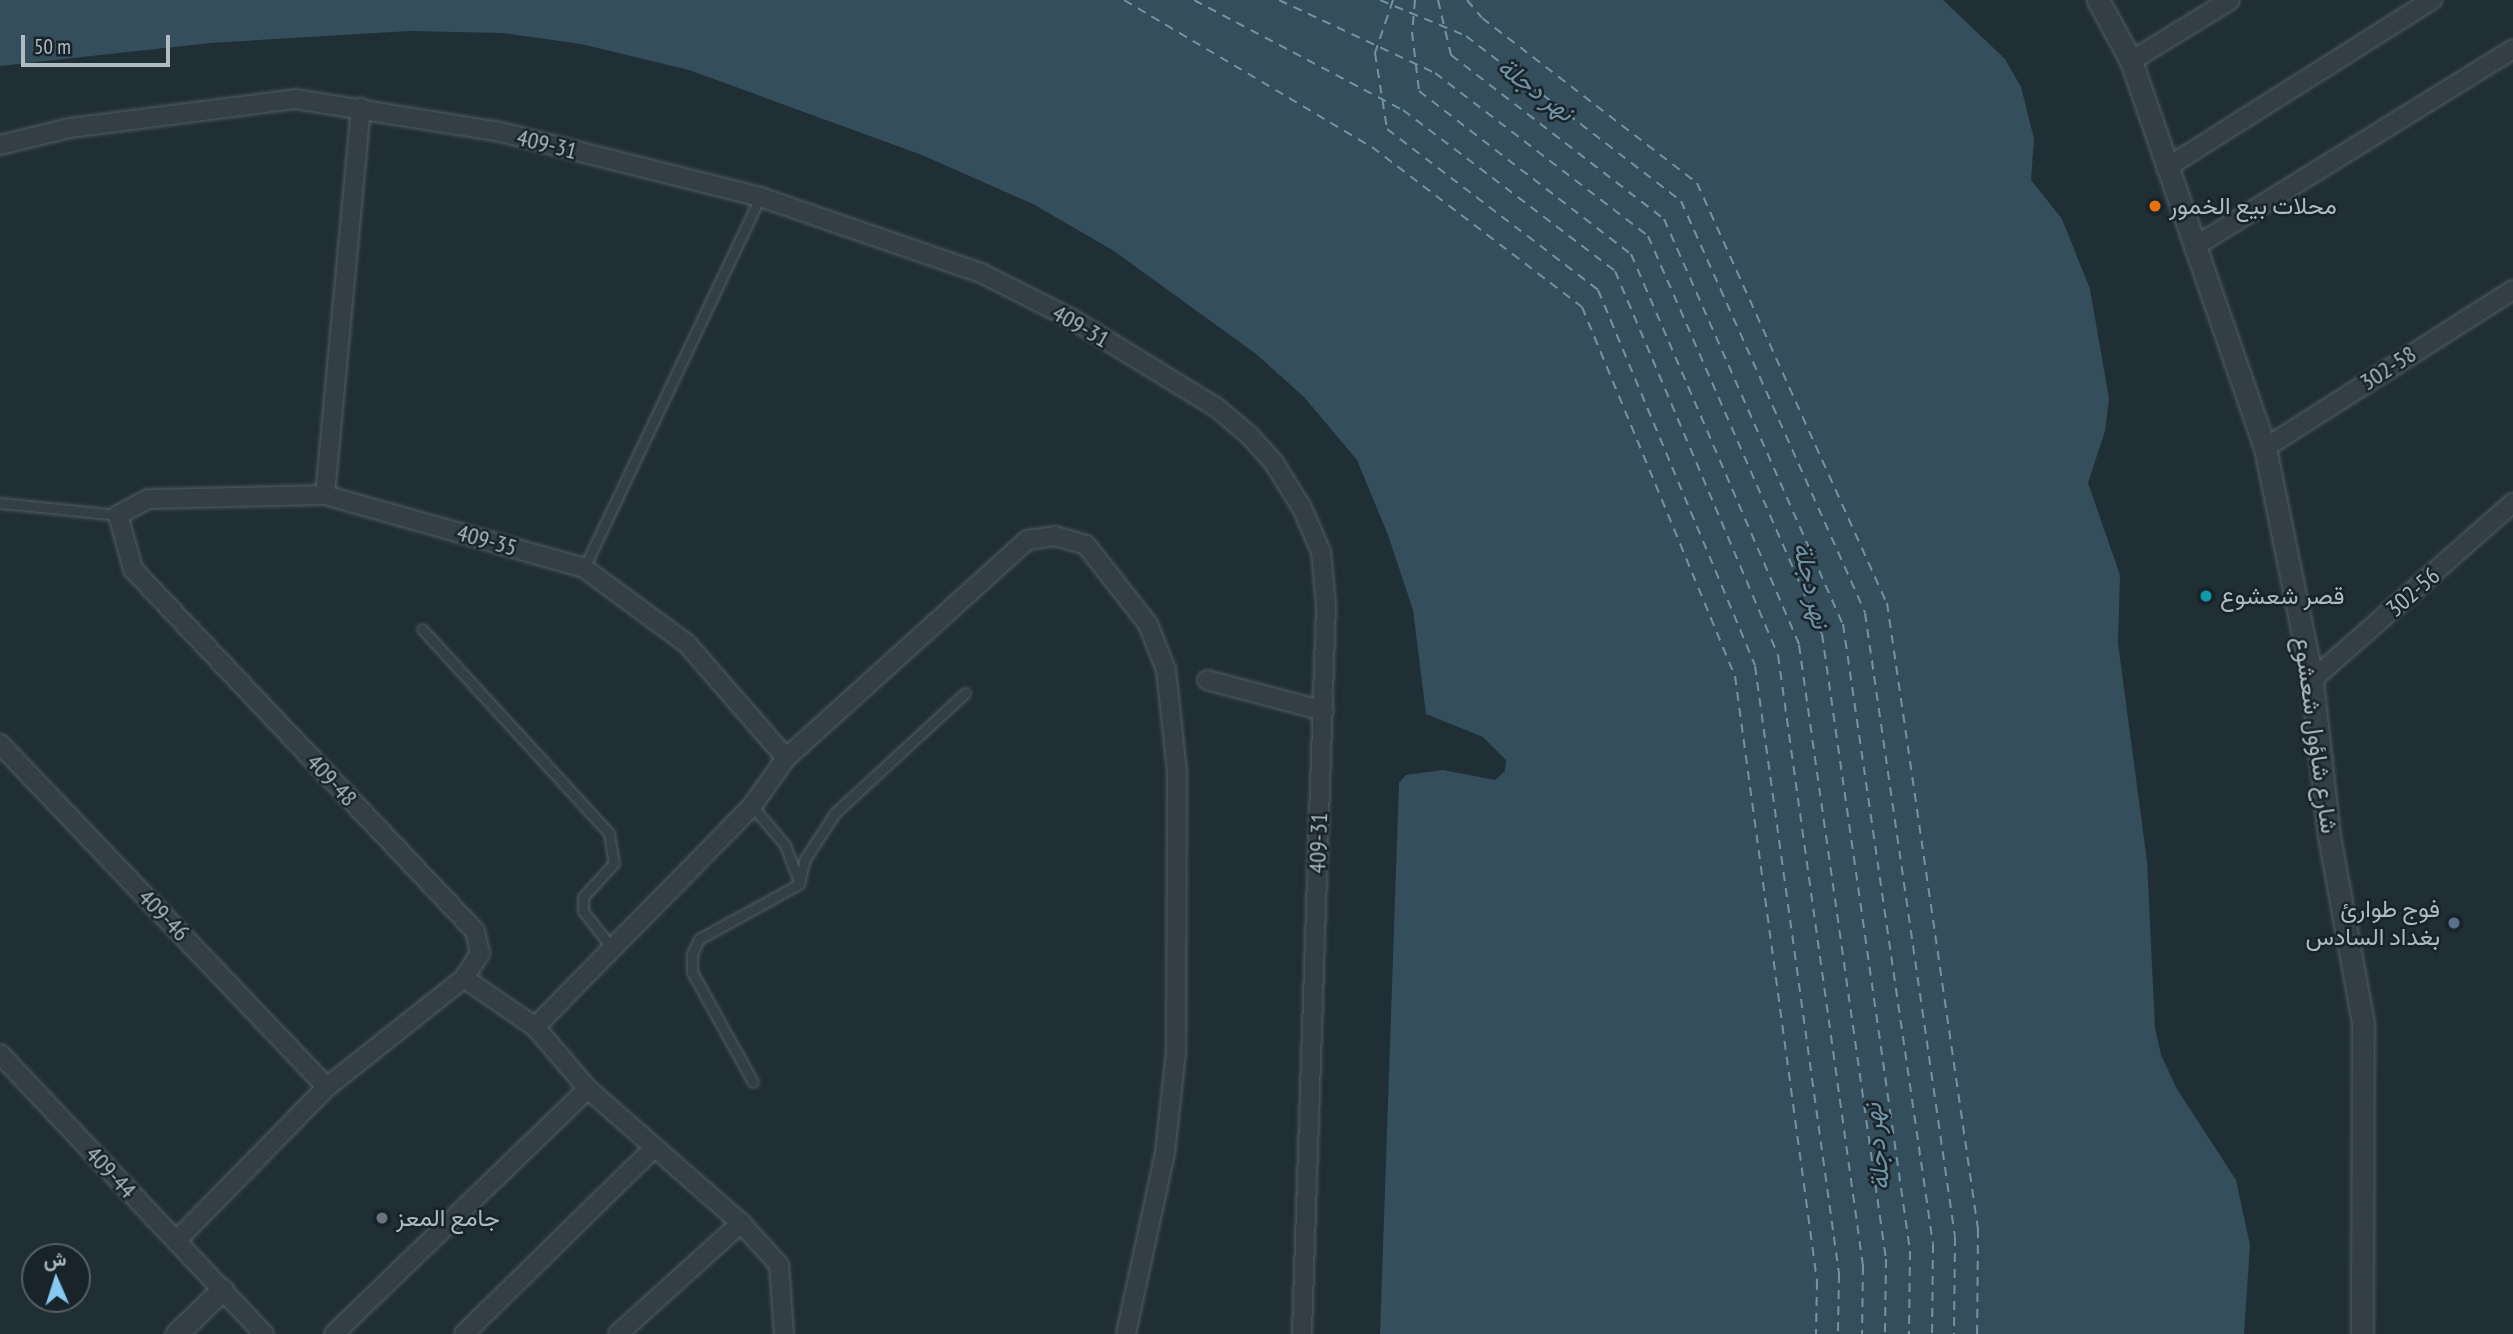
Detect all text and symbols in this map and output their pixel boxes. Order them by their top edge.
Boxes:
scale bar [24,21,173,65]
text: 50 m [34,33,71,60]
water label: نهر دجلة [1492,50,1580,128]
street label: 409-31 [514,123,580,165]
place label: محلات بيع الخمور [2169,192,2337,220]
marker: محلات بيع الخمور [2147,198,2163,214]
street label: 409-31 [1047,298,1115,354]
street label: 302-58 [2355,339,2421,397]
street label: 409-35 [454,518,520,562]
water label: نهر دجلة [1787,539,1837,631]
street label: 302-56 [2381,561,2445,623]
place label: قصر شعشوع [2220,582,2344,610]
marker: قصر شعشوع [2198,588,2214,604]
street label: شارع شاؤول شعشوع [2288,635,2344,835]
street label: 409-48 [301,748,363,812]
street label: 409-31 [1303,812,1333,874]
street label: 409-46 [132,883,196,947]
place label: فوج طوارئ بغداد السادس [2305,895,2440,951]
marker: فوج طوارئ بغداد السادس [2446,915,2462,931]
water label: نهر دجلة [1856,1102,1896,1192]
street label: 409-44 [80,1140,142,1204]
place label: جامع المعز [396,1204,500,1232]
marker: جامع المعز [374,1210,390,1226]
north arrow [21,1243,91,1313]
text: ش [43,1246,67,1272]

